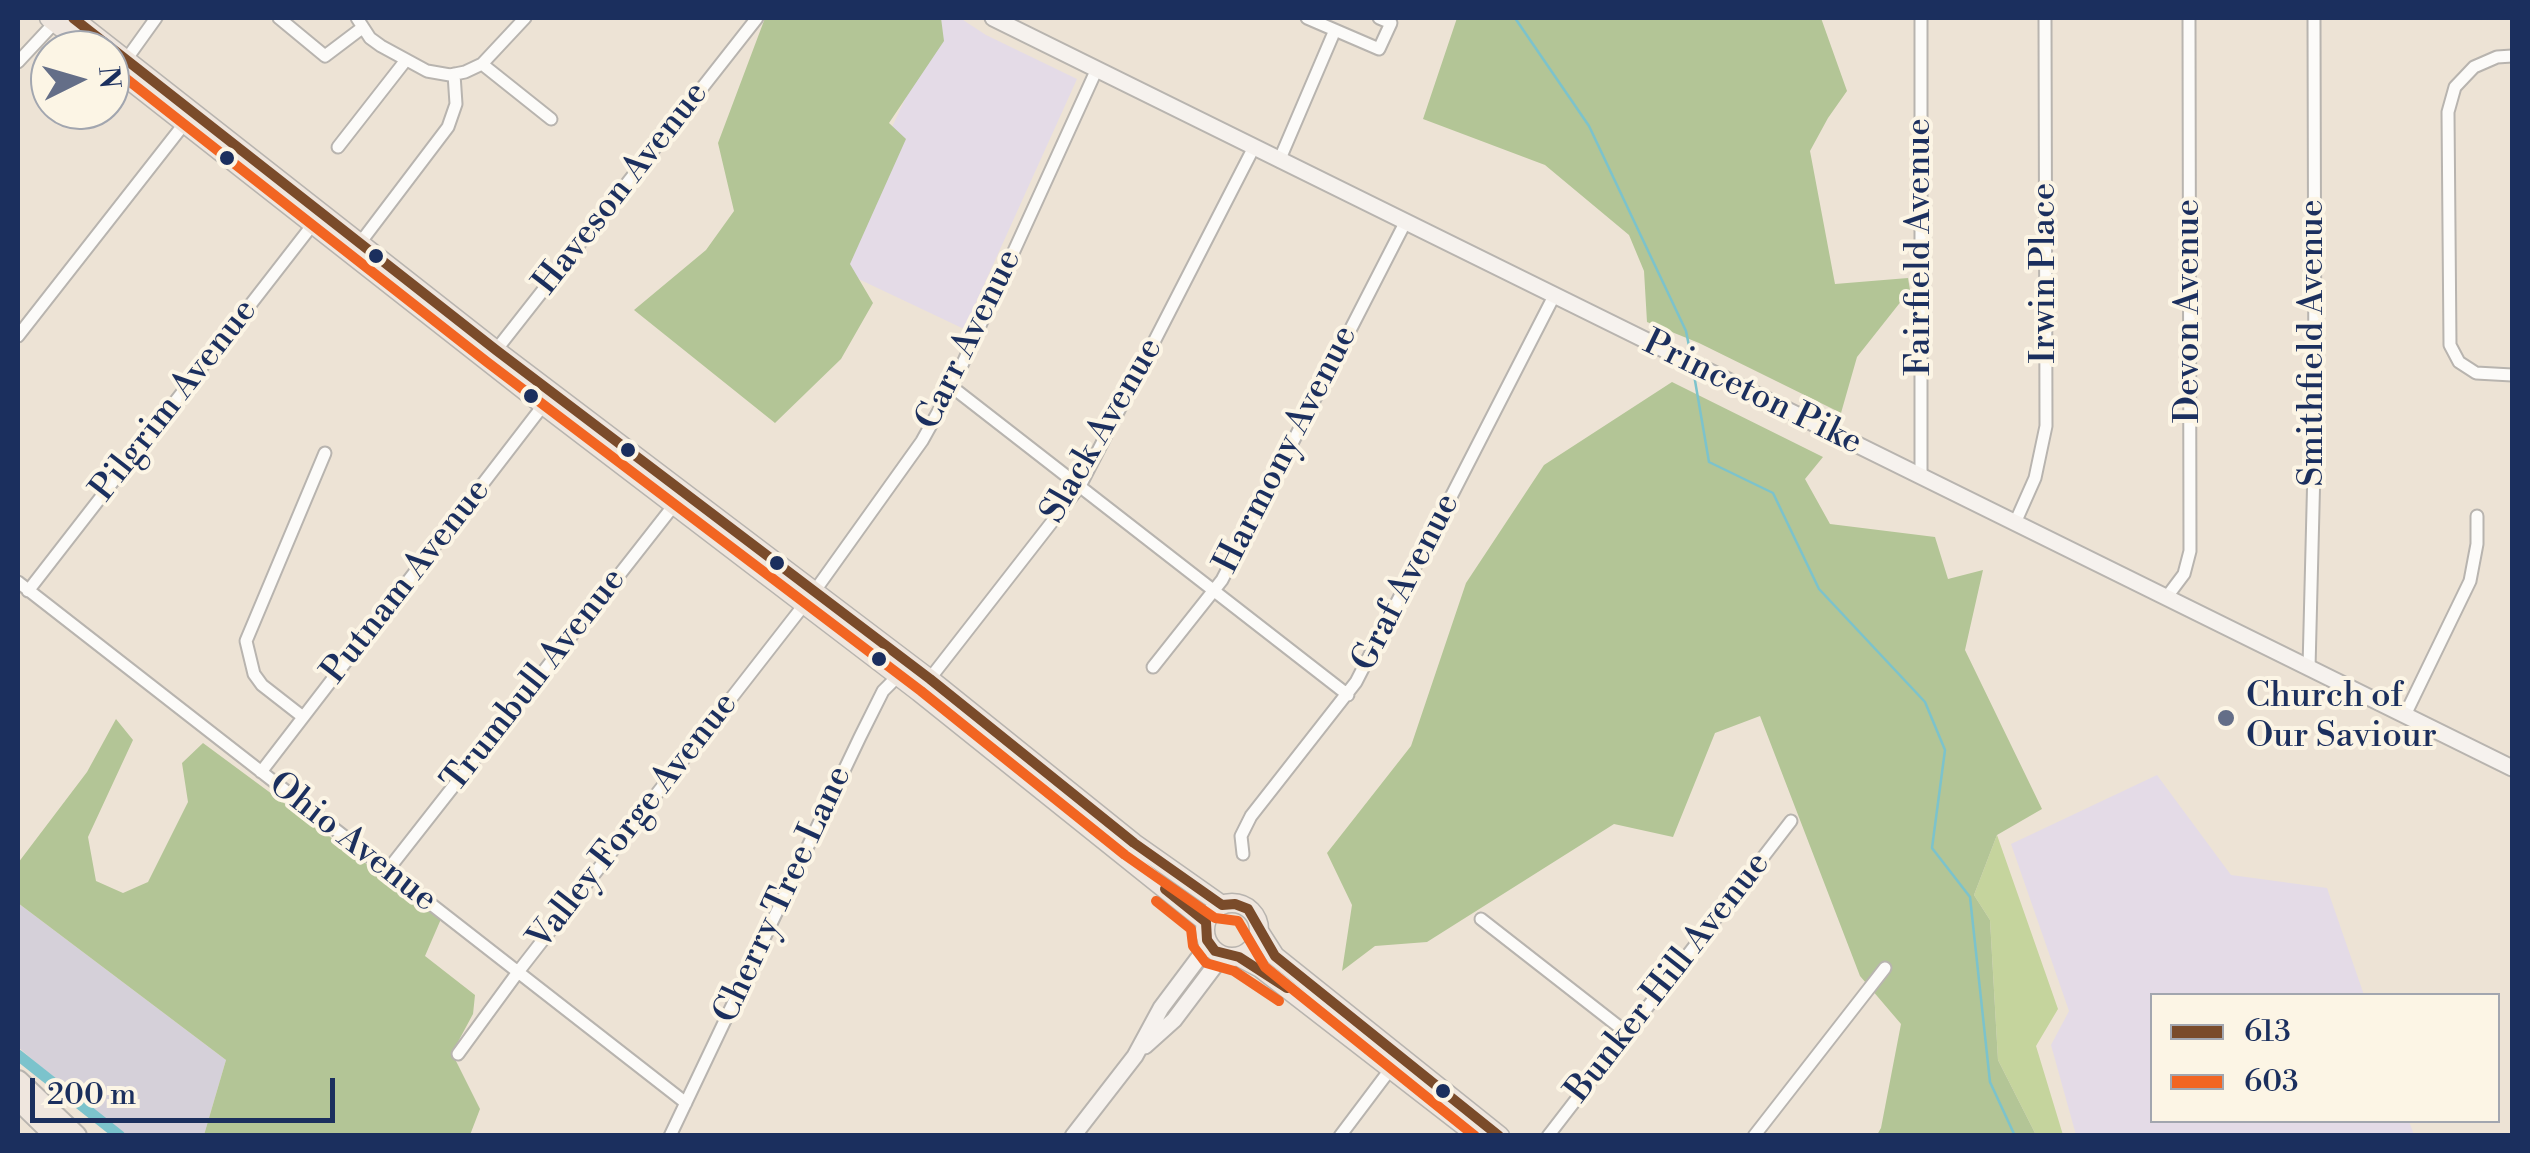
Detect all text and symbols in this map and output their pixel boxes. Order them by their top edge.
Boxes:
north arrow [30,30,130,130]
text: N [90,65,127,90]
street label: Haveson Avenue [526,74,718,304]
street label: Fairfield Avenue [1900,118,1942,376]
unlabelled marker [217,148,237,168]
street label: Irwin Place [2025,183,2067,363]
street label: Devon Avenue [2169,199,2211,423]
street label: Smithfield Avenue [2293,199,2335,487]
street label: Carr Avenue [908,243,1032,437]
unlabelled marker [366,246,386,266]
street label: Pilgrim Avenue [83,291,267,511]
street label: Harmony Avenue [1207,319,1367,581]
street label: Princeton Pike [1636,323,1868,465]
street label: Slack Avenue [1033,331,1173,531]
unlabelled marker [521,386,541,406]
unlabelled marker [618,440,638,460]
street label: Putnam Avenue [314,471,500,693]
street label: Graf Avenue [1344,487,1470,679]
unlabelled marker [767,553,787,573]
street label: Trumbull Avenue [434,560,636,802]
unlabelled marker [869,649,889,669]
place label: Church of Our Saviour [2246,677,2437,759]
street label: Valley Forge Avenue [520,685,748,959]
marker: Church of Our Saviour [2215,707,2237,729]
street label: Cherry Tree Lane [706,760,862,1030]
street label: Ohio Avenue [259,764,445,922]
street label: Bunker Hill Avenue [1558,844,1780,1112]
legend [2150,993,2500,1123]
text: 613 [2244,1013,2291,1051]
scale bar [35,1058,340,1120]
text: 603 [2244,1063,2299,1101]
text: 200 m [47,1076,136,1114]
unlabelled marker [1433,1081,1453,1101]

